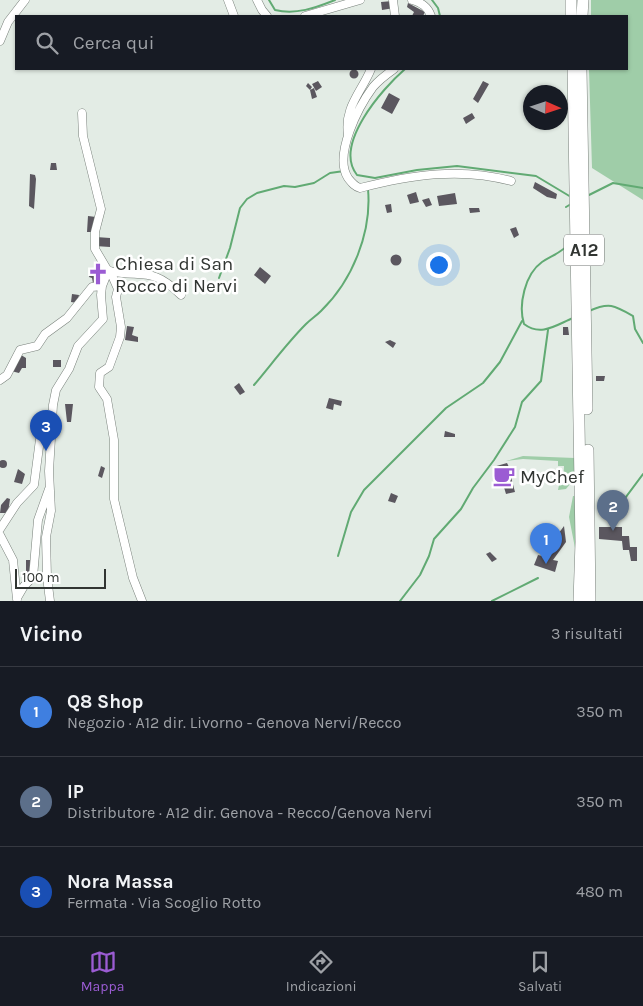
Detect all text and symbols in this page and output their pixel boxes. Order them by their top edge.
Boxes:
search box [15,15,628,70]
icon: search [33,29,61,57]
text: Cerca qui [73,32,154,54]
north arrow [523,85,568,130]
road number: A12 [564,234,604,266]
your location [426,252,452,278]
place label: Chiesa di San Rocco di Nervi [115,253,238,297]
church icon: Chiesa di San Rocco di Nervi [85,261,111,287]
pin: 3 [30,410,62,451]
cafe icon: MyChef [491,463,517,489]
place label: MyChef [520,466,585,488]
pin: 2 [597,490,629,531]
pin: 1 [530,523,562,564]
scale bar [15,566,106,589]
text: 100 m [22,569,60,586]
text: Vicino [20,622,83,646]
text: 3 risultati [551,624,623,643]
text: Q8 Shop [67,691,143,713]
text: 1 [33,702,39,721]
text: 350 m [576,702,623,721]
text: Negozio · A12 dir. Livorno - Genova Nervi/Recco [67,713,402,732]
text: IP [67,781,84,803]
text: 2 [31,792,41,811]
text: 350 m [576,792,623,811]
text: Distributore · A12 dir. Genova - Recco/Genova Nervi [67,803,432,822]
text: Nora Massa [67,871,174,893]
text: 3 [31,882,41,901]
text: 480 m [576,882,623,901]
text: Fermata · Via Scoglio Rotto [67,893,261,912]
tab: Mappa [81,948,124,995]
tab: Indicazioni [286,948,357,995]
tab: Salvati [518,948,562,995]

